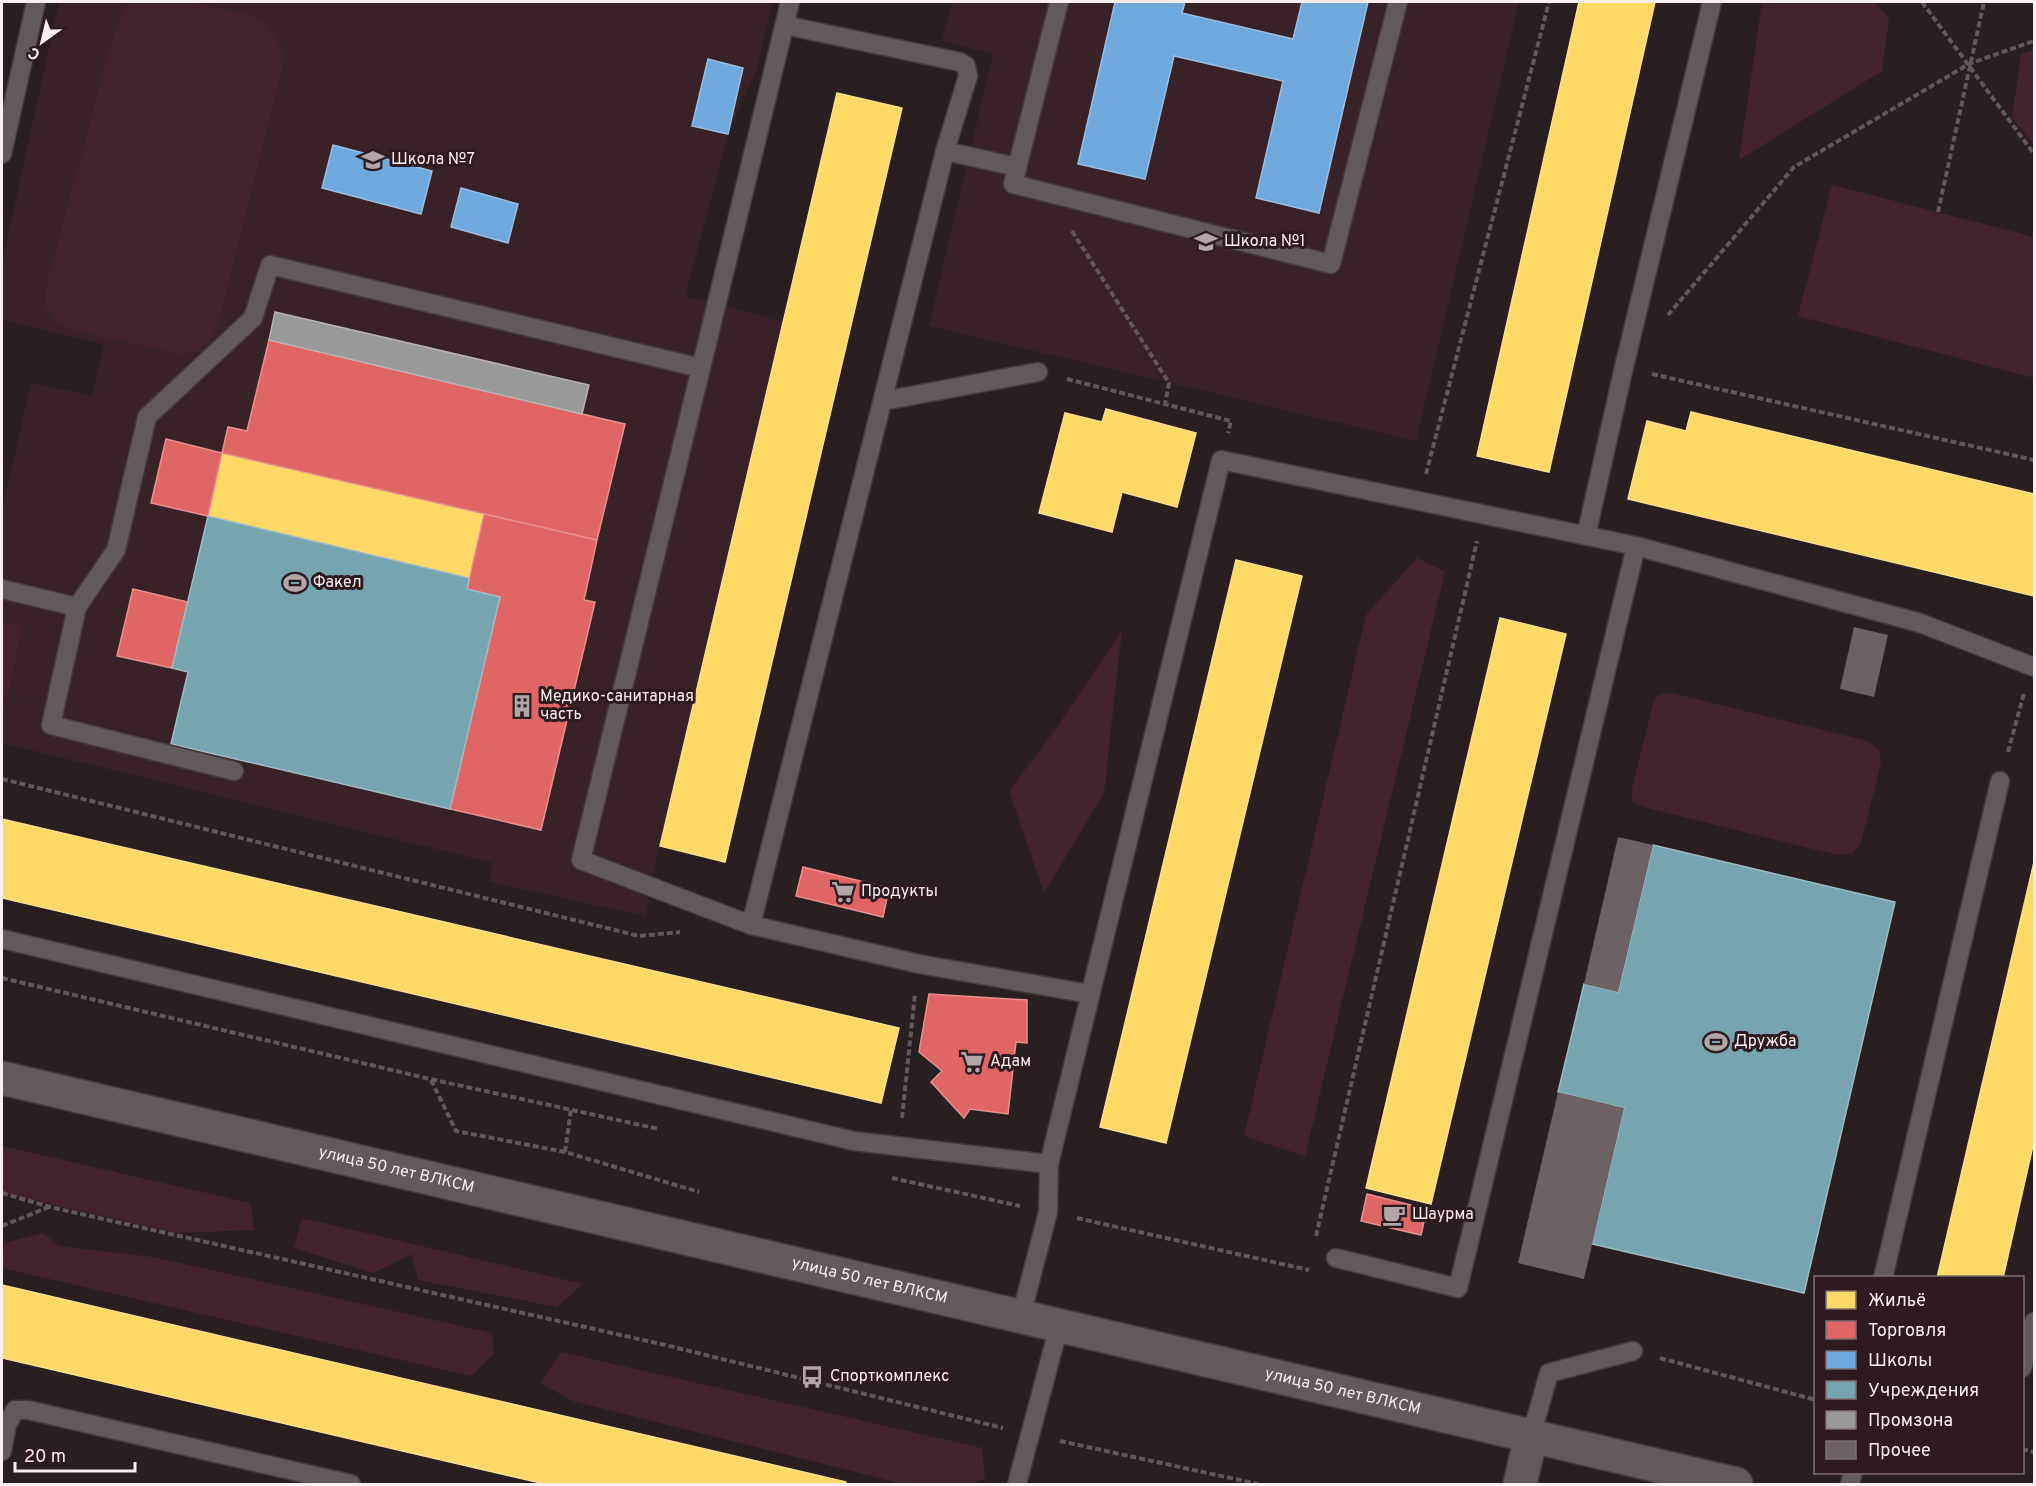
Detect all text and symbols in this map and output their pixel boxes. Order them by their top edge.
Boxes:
north arrow [12,12,72,72]
text: С [25,42,45,64]
school or university icon: Школа №7 [360,147,386,173]
place label: Школа №7 [391,150,475,170]
school or university icon: Школа №1 [1193,229,1219,255]
place label: Школа №1 [1224,232,1305,252]
sports icon: Факел [282,570,308,596]
place label: Факел [313,573,362,593]
place label: Медико-санитарная часть [540,687,694,725]
building icon: Медико-санитарная часть [509,693,535,719]
supermarket icon: Продукты [830,879,856,905]
place label: Продукты [861,882,938,902]
sports icon: Дружба [1703,1029,1729,1055]
place label: Дружба [1734,1032,1796,1052]
supermarket icon: Адам [959,1049,985,1075]
place label: Адам [990,1052,1031,1072]
street label: улица 50 лет ВЛКСМ [316,1142,476,1198]
cafe icon: Шаурма [1381,1202,1407,1228]
place label: Шаурма [1412,1205,1474,1225]
street label: улица 50 лет ВЛКСМ [790,1253,950,1309]
legend [1814,1276,2024,1474]
text: Жильё [1868,1290,1926,1313]
text: Торговля [1868,1320,1946,1343]
text: Школы [1868,1350,1932,1373]
bus stop icon: Спорткомплекс [799,1364,825,1390]
street label: улица 50 лет ВЛКСМ [1263,1364,1423,1420]
place label: Спорткомплекс [830,1367,949,1387]
text: Учреждения [1868,1380,1979,1403]
text: Промзона [1868,1410,1953,1433]
scale bar [15,1435,135,1473]
text: Прочее [1868,1440,1931,1463]
text: 20 m [24,1446,66,1469]

